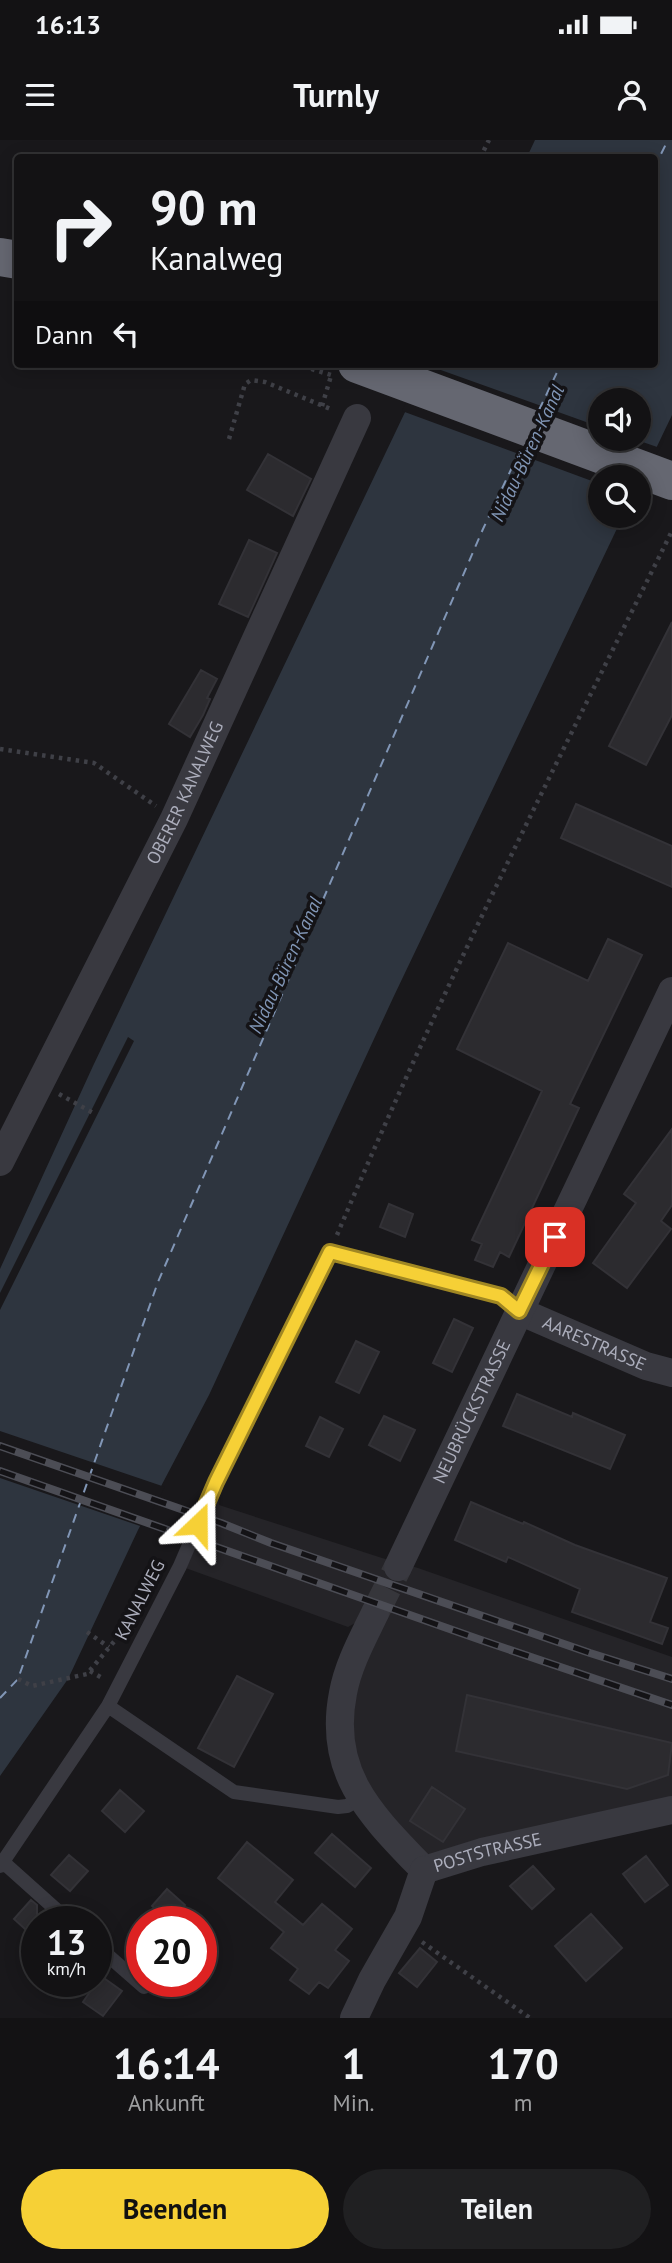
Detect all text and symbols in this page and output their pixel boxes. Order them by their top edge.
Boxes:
text: 16:13 [35,8,101,41]
text: Turnly [293,74,379,116]
icon: menu [21,76,59,114]
icon: person [613,76,651,114]
text: 90 m [150,175,257,239]
icon: right [35,182,126,273]
text: Kanalweg [150,237,283,279]
icon: left [107,315,145,353]
text: Dann [35,318,93,351]
water label: Nidau-Büren-Kanal [485,381,569,525]
map controls [588,388,651,528]
button: sound [588,388,651,451]
button: search [588,465,651,528]
street label: OBERER KANALWEG [141,717,228,868]
water label: Nidau-Büren-Kanal [243,893,327,1037]
pin [525,1207,585,1267]
icon: arrive [536,1218,574,1256]
street label: AARESTRASSE [539,1311,650,1376]
street label: NEUBRÜCKSTRASSE [427,1336,516,1487]
position arrow [161,1487,235,1561]
street label: KANALWEG [110,1556,170,1644]
street label: POSTSTRASSE [431,1827,544,1877]
speed limit sign: 20 [126,1906,217,1997]
text: 13 [47,1919,86,1965]
text: km/h [47,1957,86,1980]
text: 16:14 [113,2036,220,2091]
text: 1 [342,2036,365,2091]
text: 170 [487,2036,559,2091]
text: Ankunft [128,2088,205,2117]
text: Min. [333,2088,374,2117]
text: m [514,2088,533,2117]
button: Beenden [21,2169,329,2249]
button: Teilen [343,2169,651,2249]

